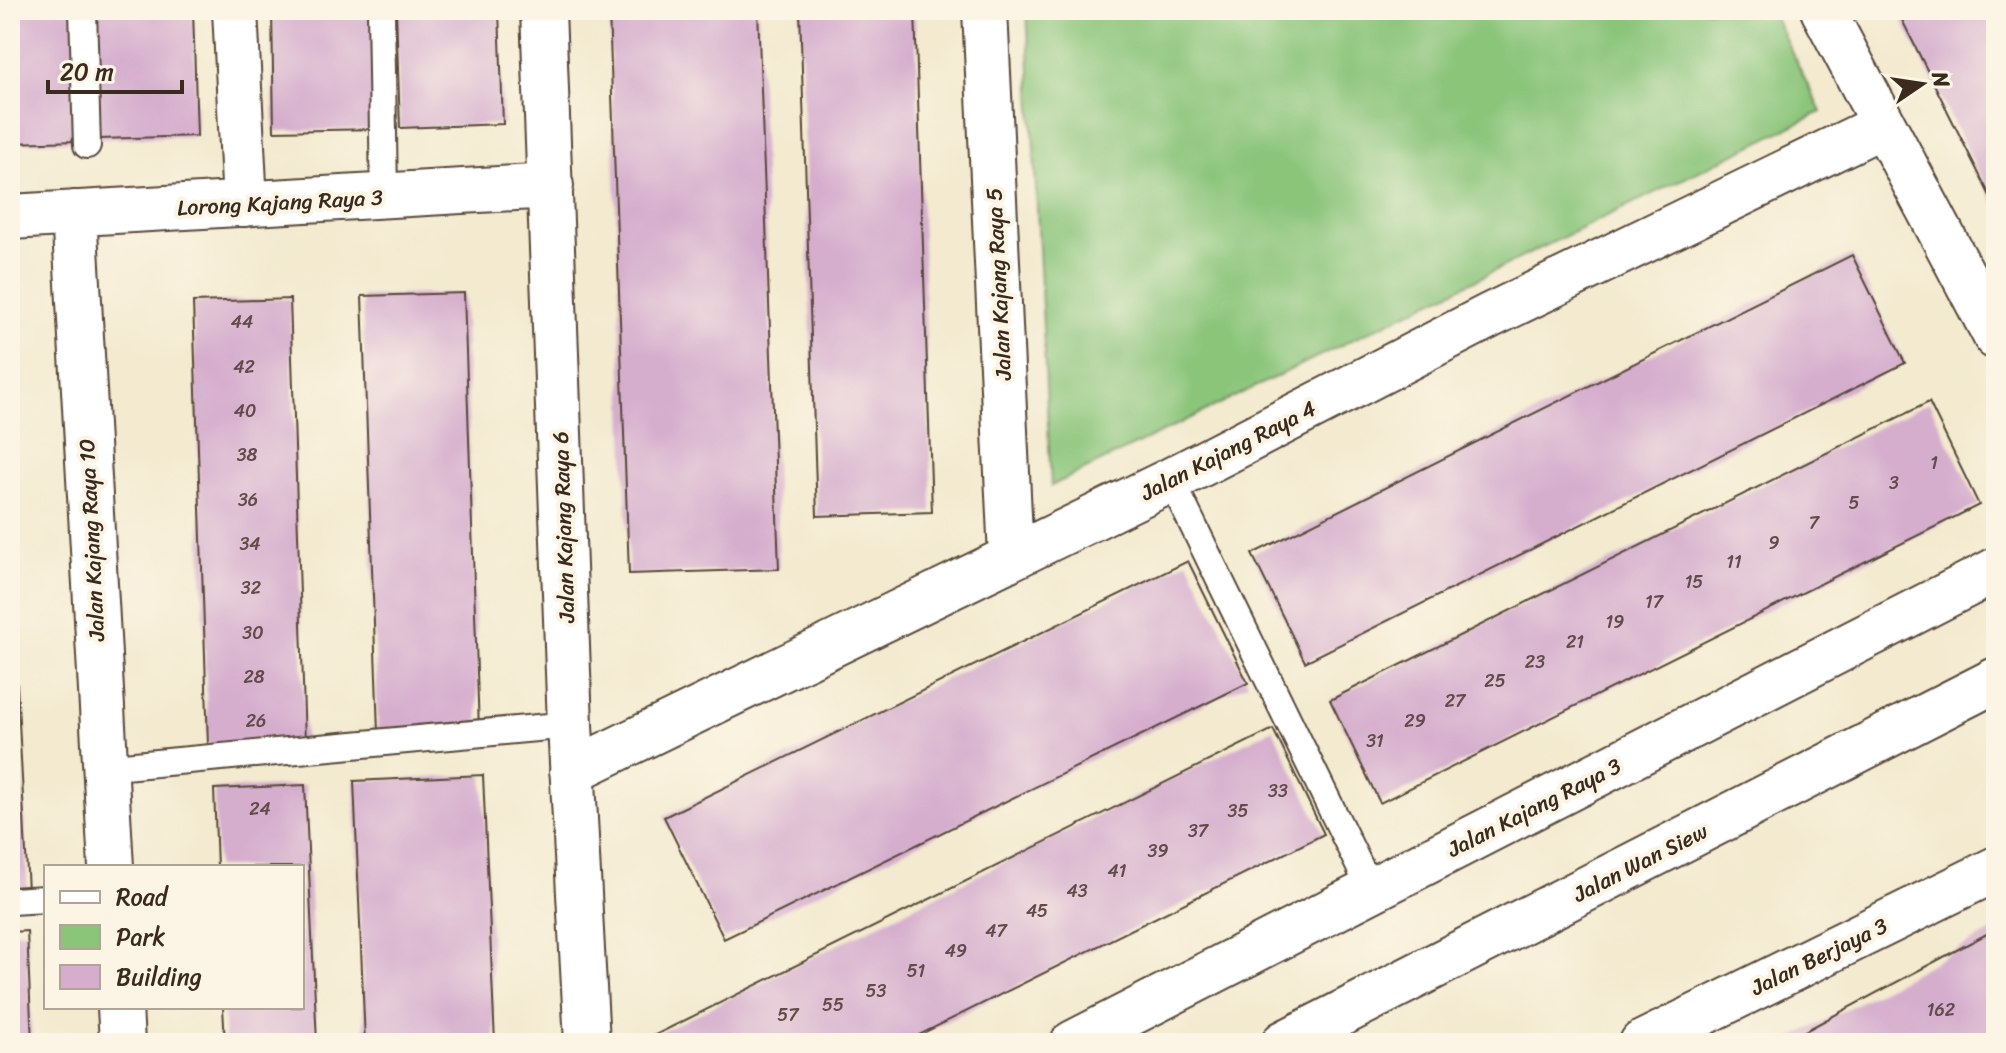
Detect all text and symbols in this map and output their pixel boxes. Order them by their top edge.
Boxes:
scale bar [48,44,182,94]
north arrow [1882,44,1962,124]
text: 20 m [60,51,114,93]
text: N [1920,67,1962,92]
street label: Lorong Kajang Raya 3 [176,178,384,227]
street label: Jalan Kajang Raya 5 [974,187,1023,382]
house number: 44 [231,306,253,338]
house number: 42 [233,351,255,383]
street label: Jalan Kajang Raya 4 [1132,389,1323,512]
house number: 40 [234,395,256,427]
street label: Jalan Kajang Raya 6 [541,430,586,624]
street label: Jalan Kajang Raya 10 [67,438,116,643]
house number: 38 [237,439,258,471]
house number: 1 [1930,447,1938,479]
house number: 3 [1889,467,1899,499]
house number: 36 [238,484,258,516]
house number: 5 [1849,487,1860,519]
house number: 7 [1809,507,1821,539]
house number: 9 [1768,527,1780,559]
house number: 34 [239,528,261,560]
house number: 11 [1726,546,1742,578]
house number: 15 [1685,566,1703,598]
house number: 32 [241,572,261,604]
house number: 17 [1645,586,1665,618]
house number: 19 [1606,606,1624,638]
house number: 30 [242,617,264,649]
house number: 21 [1566,626,1584,658]
house number: 23 [1525,646,1545,678]
house number: 28 [243,661,265,693]
house number: 25 [1484,665,1506,697]
house number: 27 [1445,685,1467,717]
house number: 26 [246,705,266,737]
house number: 29 [1404,705,1426,737]
house number: 31 [1366,725,1384,757]
street label: Jalan Kajang Raya 3 [1439,747,1628,869]
house number: 33 [1268,775,1288,807]
house number: 24 [249,793,271,825]
house number: 35 [1228,795,1248,827]
street label: Jalan Wan Siew [1565,811,1715,914]
house number: 37 [1188,815,1210,847]
house number: 39 [1148,835,1168,867]
house number: 41 [1108,855,1127,887]
legend [44,865,304,1009]
house number: 43 [1066,875,1088,907]
text: Road [116,876,170,918]
house number: 45 [1026,895,1048,927]
street label: Jalan Berjaya 3 [1743,906,1894,1007]
house number: 47 [985,915,1008,947]
text: Park [116,916,165,958]
house number: 49 [945,935,967,967]
house number: 51 [907,955,926,987]
text: Building [116,956,202,998]
house number: 53 [866,975,887,1007]
house number: 55 [822,989,844,1021]
house number: 162 [1927,994,1955,1026]
house number: 57 [777,999,800,1031]

